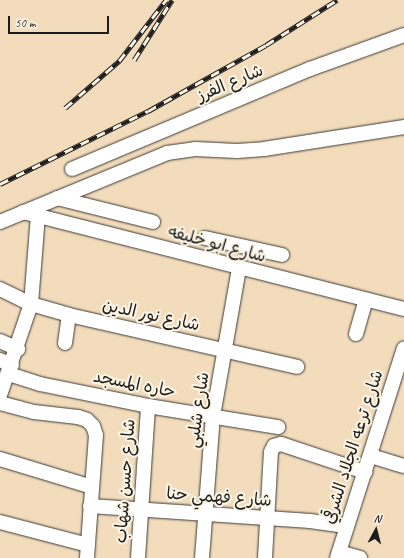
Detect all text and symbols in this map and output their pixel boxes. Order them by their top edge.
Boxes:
scale bar [10,8,111,34]
text: 50 m [15,15,35,31]
street label: شارع الفرز [194,60,266,106]
street label: شارع ابو خليفه [166,221,268,267]
street label: شارع نور الدين [100,295,202,335]
street label: حاره المسجد [92,366,176,402]
street label: شارع ترعه الجلاد الشرقي [318,368,388,526]
street label: شارع شلبي [183,371,213,449]
street label: شارع حسن شهاب [110,418,140,544]
street label: شارع فهمي حنا [166,483,272,511]
north arrow [356,510,396,550]
text: N [373,511,382,525]

